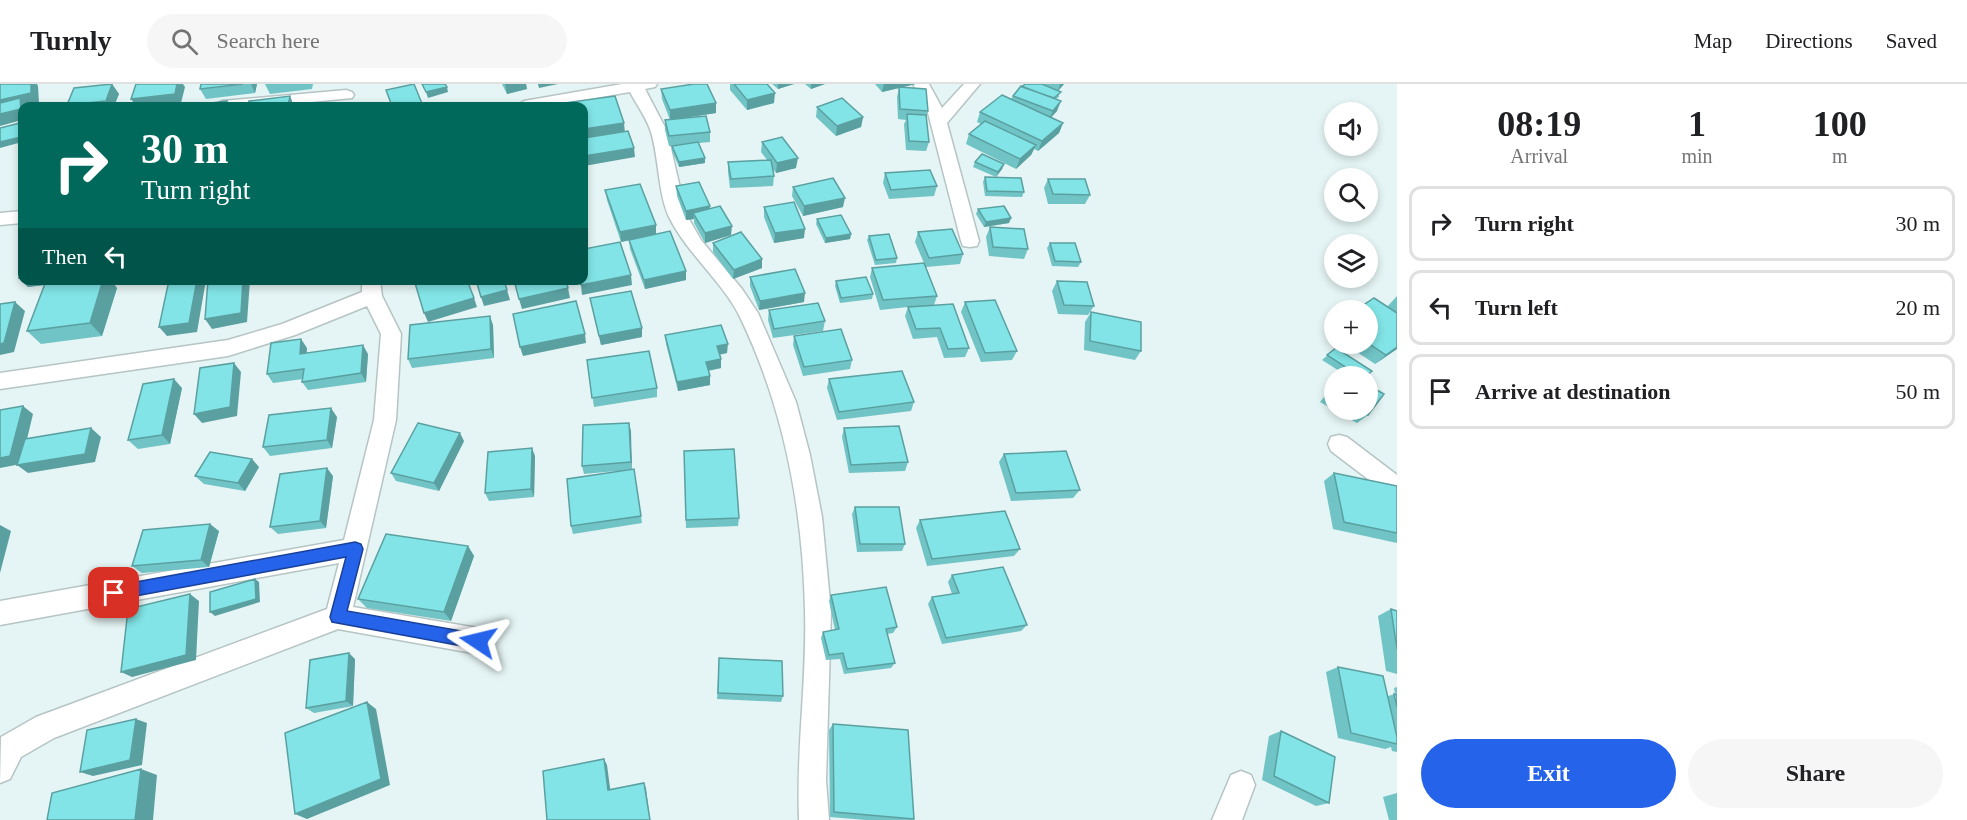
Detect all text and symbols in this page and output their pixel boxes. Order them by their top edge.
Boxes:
search box [147,14,567,68]
text: Turnly [30,25,111,56]
icon: search [168,25,201,58]
text: Search here [216,28,320,53]
text: Map [1694,29,1732,53]
text: Directions [1765,29,1853,53]
text: Saved [1886,29,1937,53]
map controls [1324,102,1378,420]
button: sound [1324,102,1378,156]
text: 08:19 [1497,104,1581,144]
text: 1 [1688,104,1706,144]
text: 100 [1813,104,1867,144]
icon: right [42,126,120,204]
text: 30 m [141,126,229,172]
text: Arrival [1510,145,1568,167]
text: min [1681,145,1713,167]
text: m [1832,145,1848,167]
button: search [1324,168,1378,222]
text: Turn right [141,175,250,205]
icon: right [1424,207,1457,240]
text: Turn right [1475,211,1574,236]
text: 30 m [1895,211,1940,236]
button: layers [1324,234,1378,288]
icon: left [99,240,132,273]
text: Then [42,244,87,269]
icon: left [1424,291,1457,324]
text: Turn left [1475,295,1558,320]
text: 20 m [1895,295,1940,320]
button: + [1324,300,1378,354]
button: − [1324,366,1378,420]
icon: arrive [1424,375,1457,408]
text: Arrive at destination [1475,379,1671,404]
text: 50 m [1895,379,1940,404]
pin [88,567,139,618]
icon: arrive [97,576,130,609]
position arrow [446,609,510,673]
button: Exit [1421,739,1676,808]
button: Share [1688,739,1943,808]

